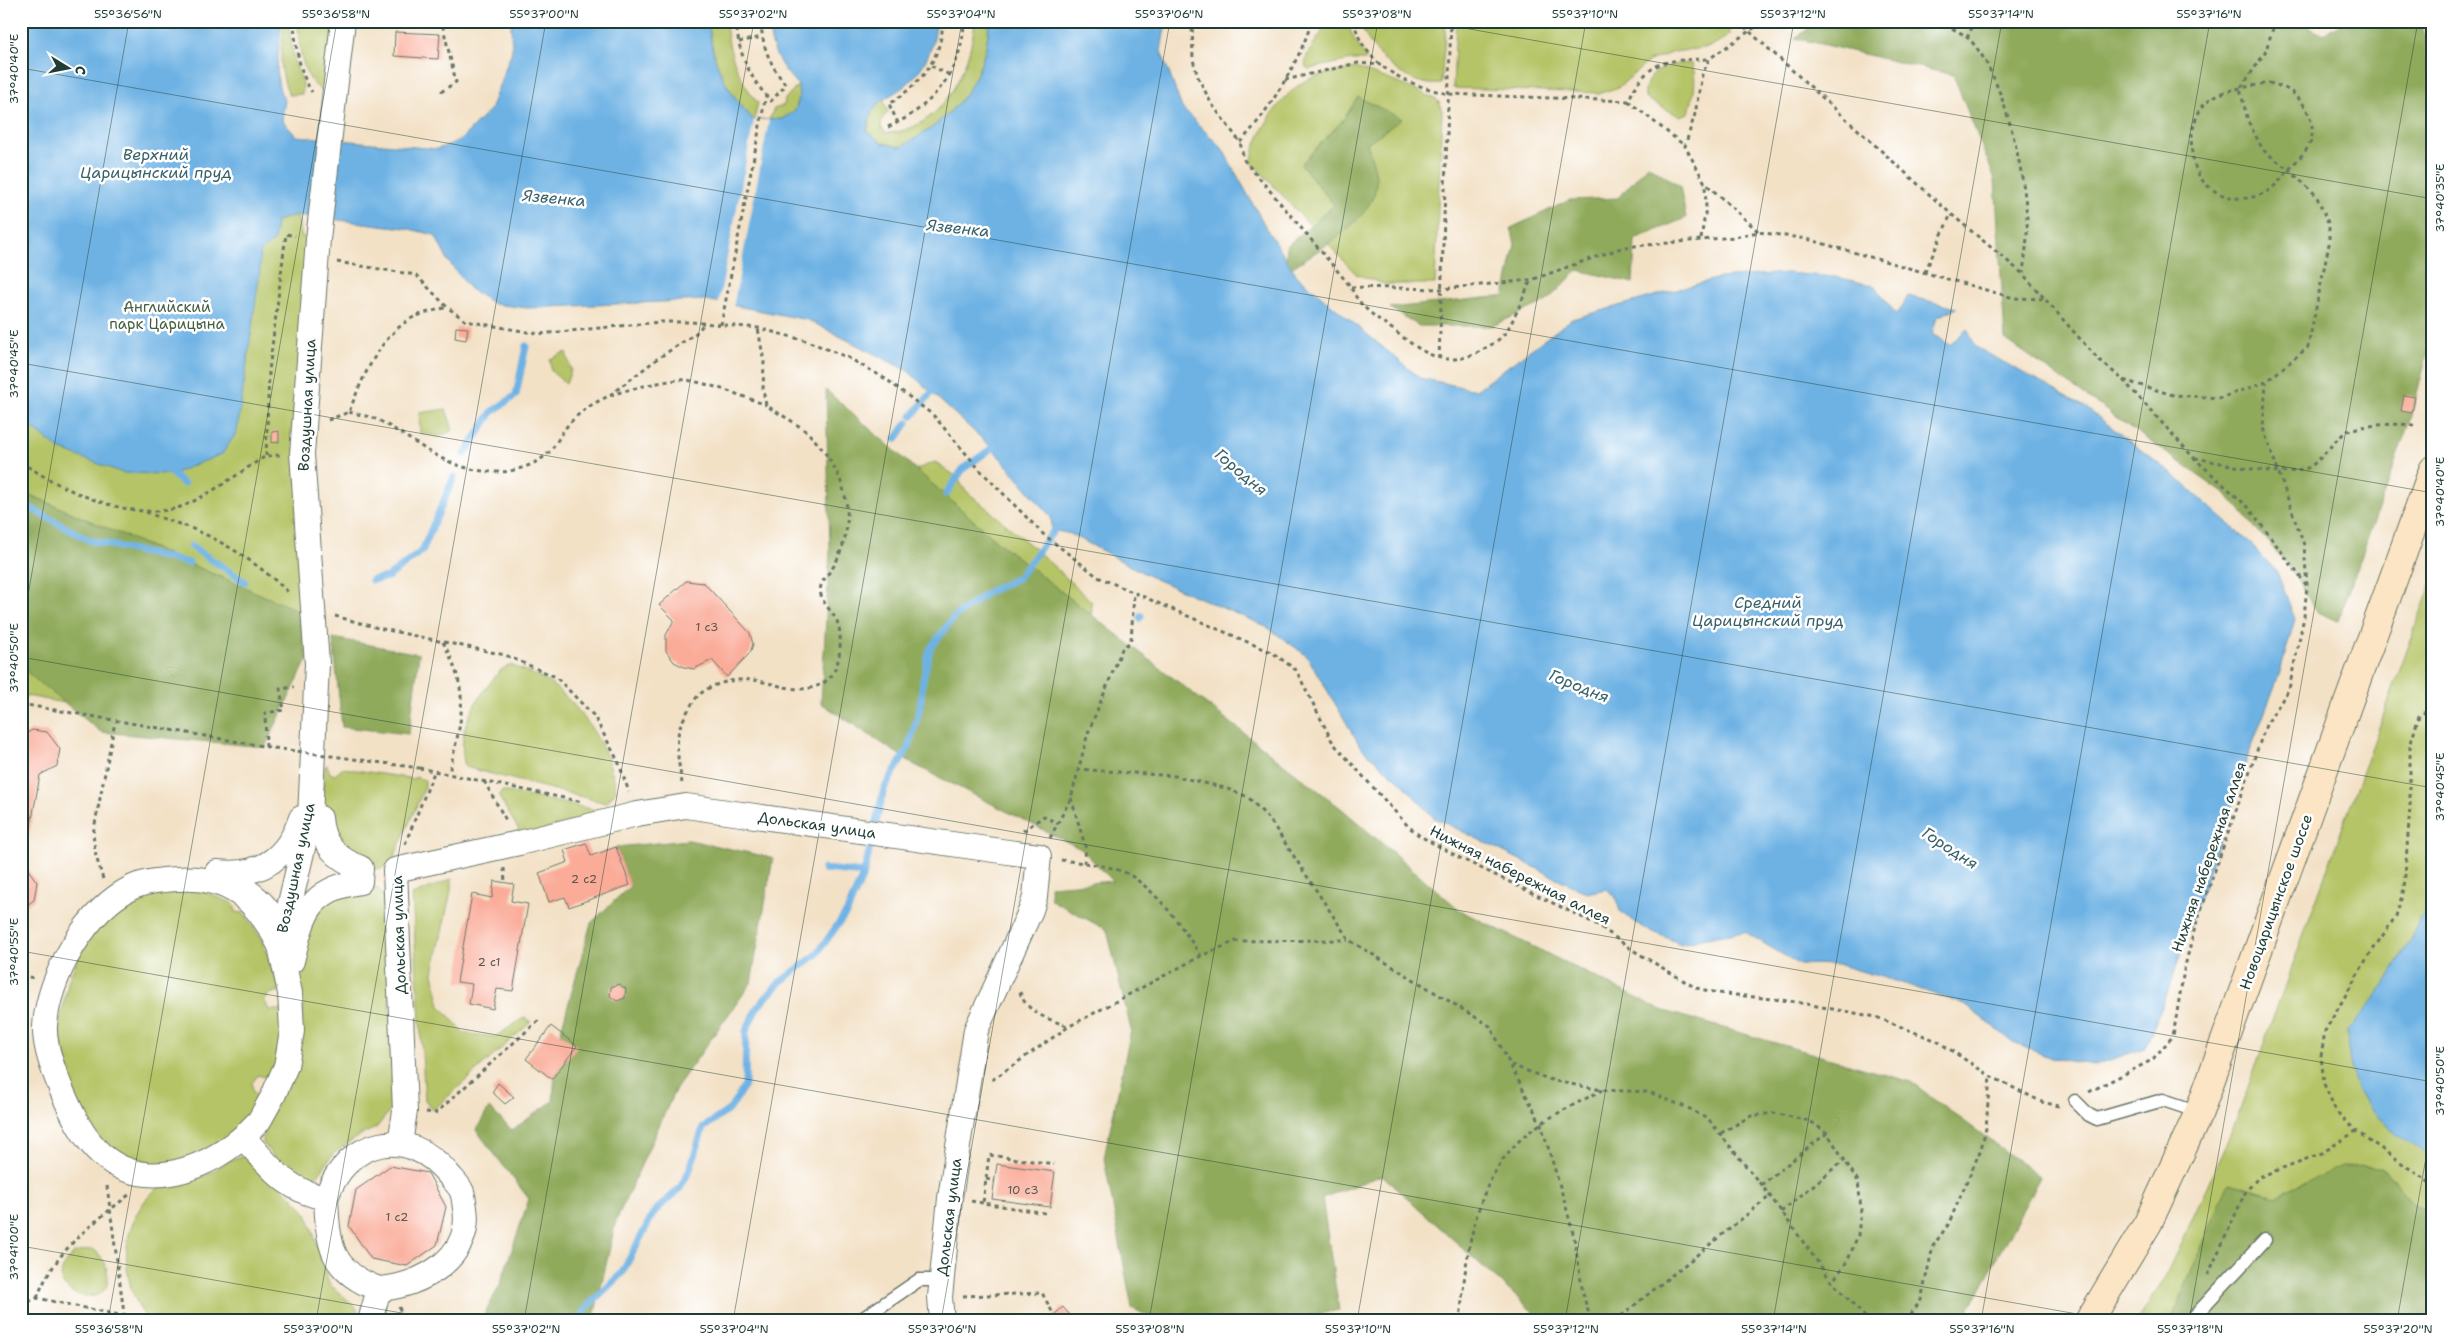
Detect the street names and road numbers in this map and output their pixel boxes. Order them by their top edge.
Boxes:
street label: Воздушная улица [294,338,320,472]
street label: Нижняя набережная аллея [2167,759,2251,955]
street label: Воздушная улица [272,800,320,935]
street label: Дольская улица [757,807,878,843]
street label: Новоцарицынское шоссе [2235,811,2317,993]
street label: Нижняя набережная аллея [1426,821,1614,929]
street label: Дольская улица [387,875,411,995]
street label: Дольская улица [932,1156,966,1277]

